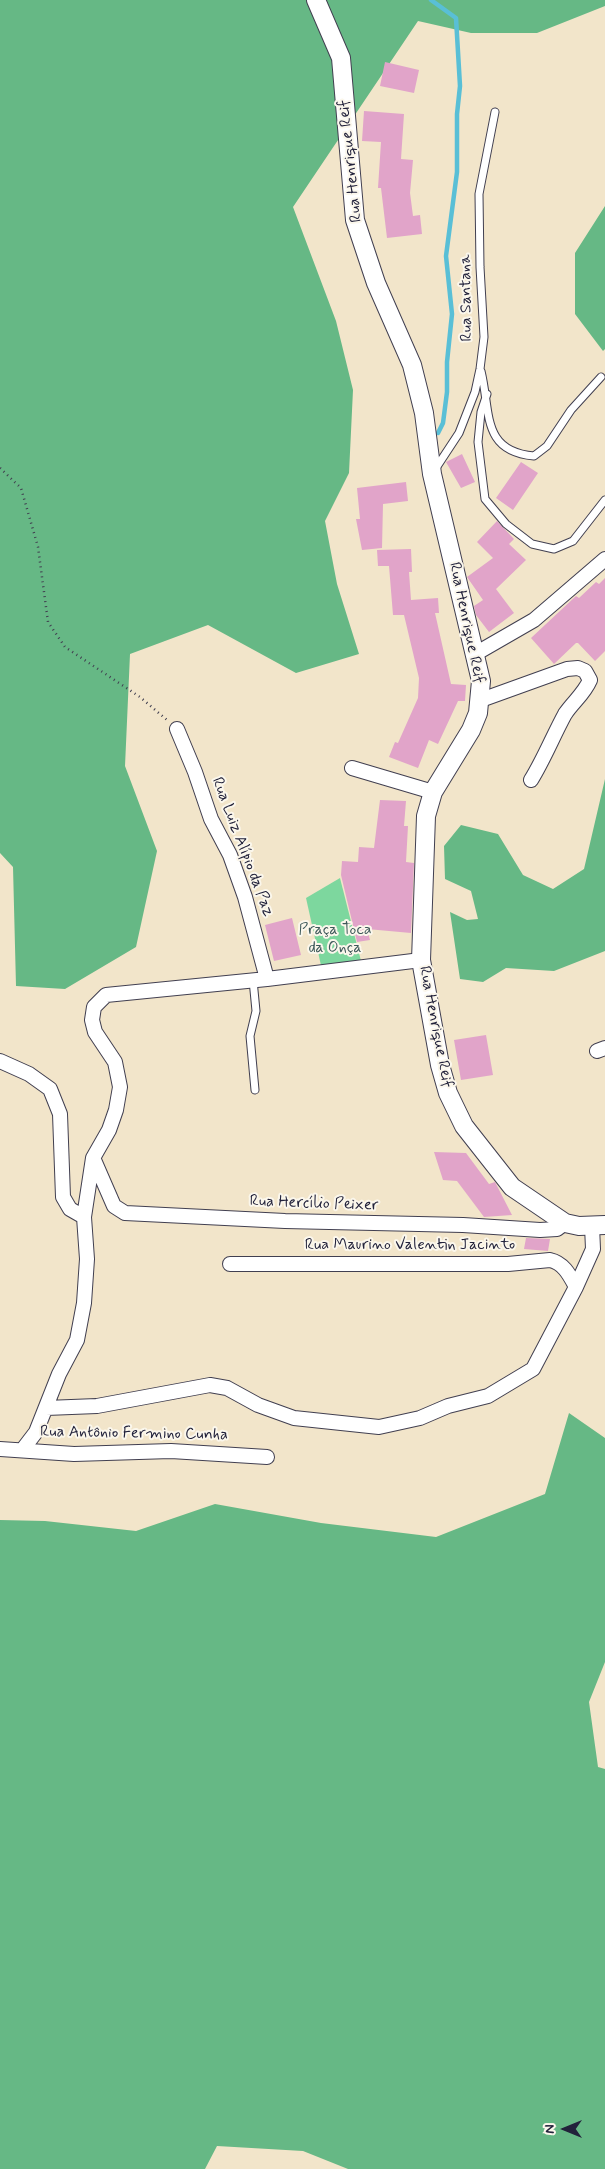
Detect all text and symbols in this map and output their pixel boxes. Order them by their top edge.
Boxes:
street label: Rua Henrique Reif [335,99,367,223]
street label: Rua Santana [457,254,477,342]
street label: Rua Henrique Reif [444,561,488,685]
street label: Rua Luiz Alípio da Paz [207,775,277,919]
park label: Praça Toca da Onça [298,921,372,959]
street label: Rua Henrique Reif [414,965,456,1089]
street label: Rua Hercílio Peixer [249,1192,379,1216]
street label: Rua Maurino Valentin Jacinto [305,1236,515,1256]
street label: Rua Antônio Fermino Cunha [40,1423,228,1445]
north arrow [540,2104,590,2154]
text: N [541,2124,559,2134]

